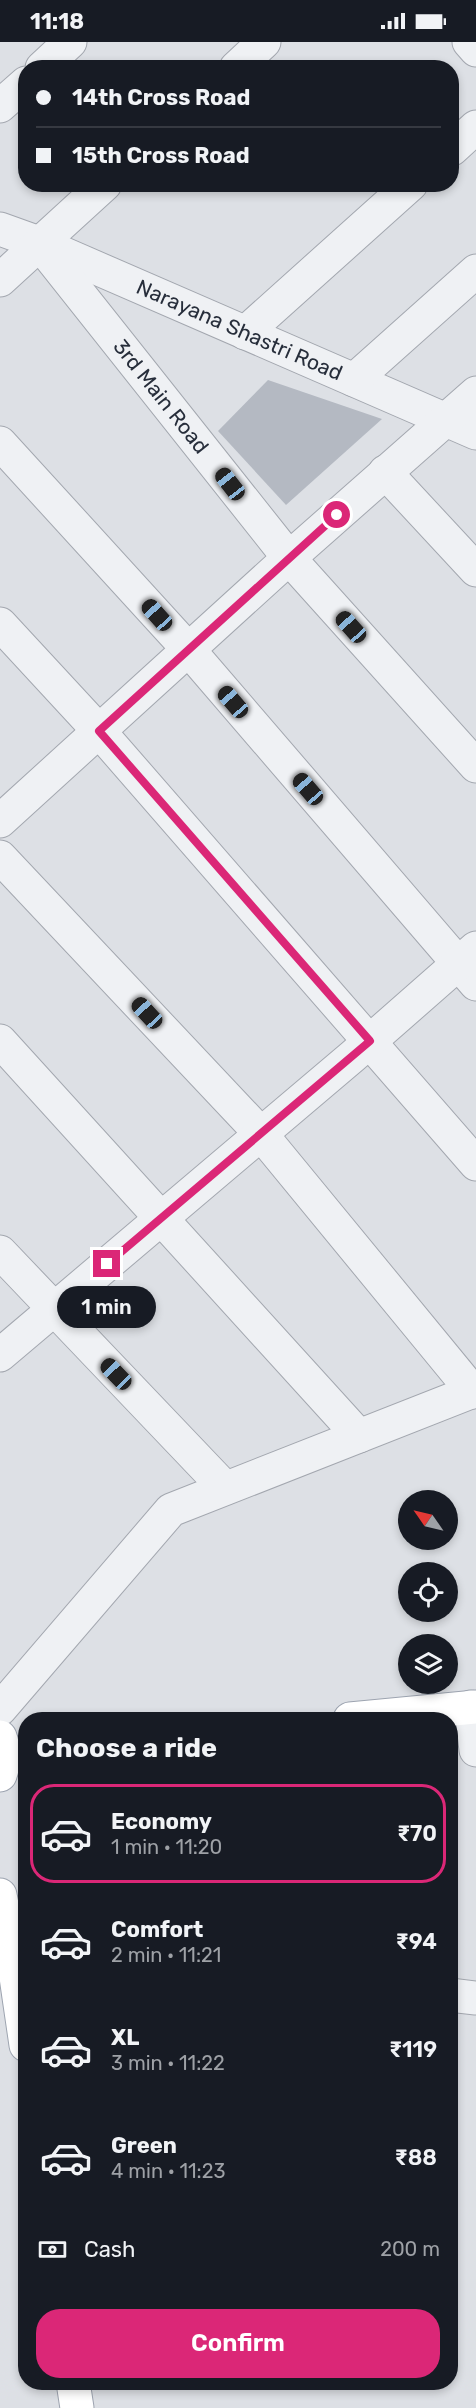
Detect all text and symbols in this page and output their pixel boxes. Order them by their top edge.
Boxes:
text: 11:18 [30,8,84,35]
text: 14th Cross Road [72,84,250,111]
text: 15th Cross Road [72,142,250,169]
street label: Narayana Shastri Road [133,274,346,385]
street label: 3rd Main Road [108,334,214,458]
car [212,464,248,504]
route start [323,501,350,528]
car [138,596,176,634]
car [332,608,370,646]
car [214,683,252,721]
car [289,770,327,808]
car [128,994,166,1032]
route end [93,1250,120,1277]
callout: 1 min [57,1285,156,1327]
text: 1 min [81,1295,132,1319]
car [97,1355,135,1393]
north arrow [398,1490,458,1550]
map controls [398,1490,458,1694]
button: locate [398,1562,458,1622]
button: layers [398,1634,458,1694]
text: Choose a ride [36,1732,217,1764]
icon: car [39,1807,93,1861]
text: Economy [111,1808,212,1835]
text: ₹70 [397,1820,437,1847]
text: 1 min · 11:20 [111,1835,222,1859]
icon: car [39,1915,93,1969]
text: Comfort [111,1916,203,1943]
text: ₹94 [396,1928,437,1955]
text: 2 min · 11:21 [111,1943,221,1967]
icon: car [39,2023,93,2077]
text: XL [111,2024,139,2051]
text: ₹119 [389,2036,437,2063]
text: 3 min · 11:22 [111,2051,225,2075]
icon: car [39,2131,93,2185]
text: Green [111,2132,177,2159]
text: ₹88 [395,2144,437,2171]
text: 4 min · 11:23 [111,2159,225,2183]
icon: cash [36,2233,69,2266]
text: Cash [84,2236,135,2263]
text: 200 m [380,2237,440,2261]
button: Confirm [36,2309,440,2378]

